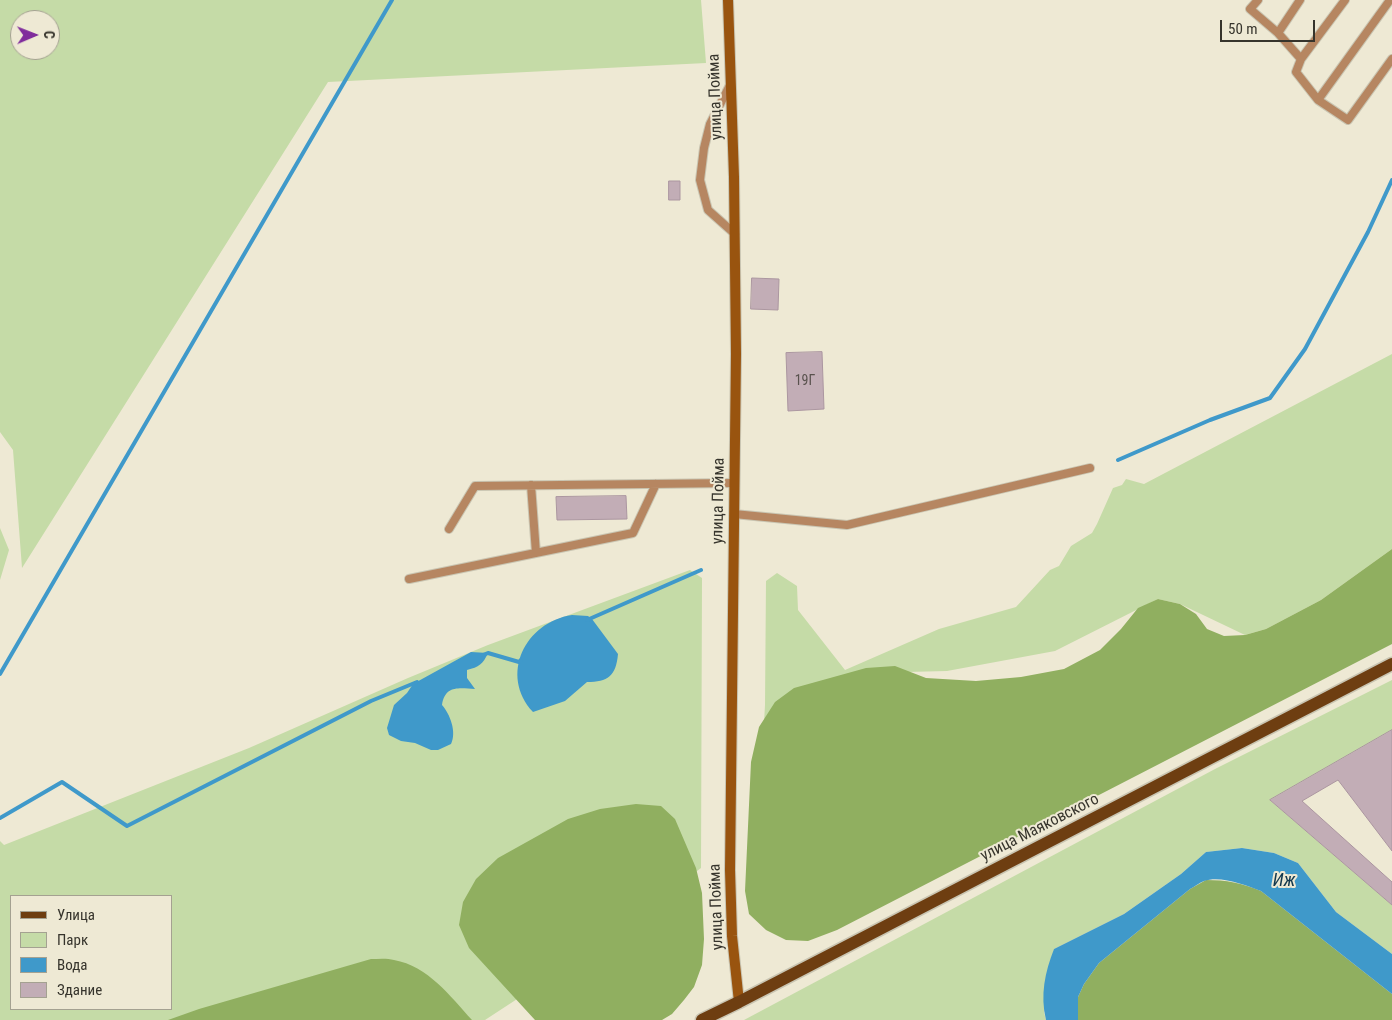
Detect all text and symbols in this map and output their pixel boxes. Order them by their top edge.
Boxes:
north arrow [10,10,60,60]
scale bar [1222,10,1317,42]
text: 50 m [1228,20,1258,38]
text: С [41,31,57,39]
street label: улица Пойма [705,53,727,141]
house number: 19Г [795,373,815,389]
street label: улица Пойма [709,458,729,544]
street label: улица Маяковского [978,790,1102,866]
street label: улица Пойма [706,863,728,951]
water label: Иж [1273,870,1295,892]
legend [10,895,172,1010]
text: Улица [57,906,95,924]
text: Парк [57,931,88,949]
text: Вода [57,956,87,974]
text: Здание [57,981,102,999]

